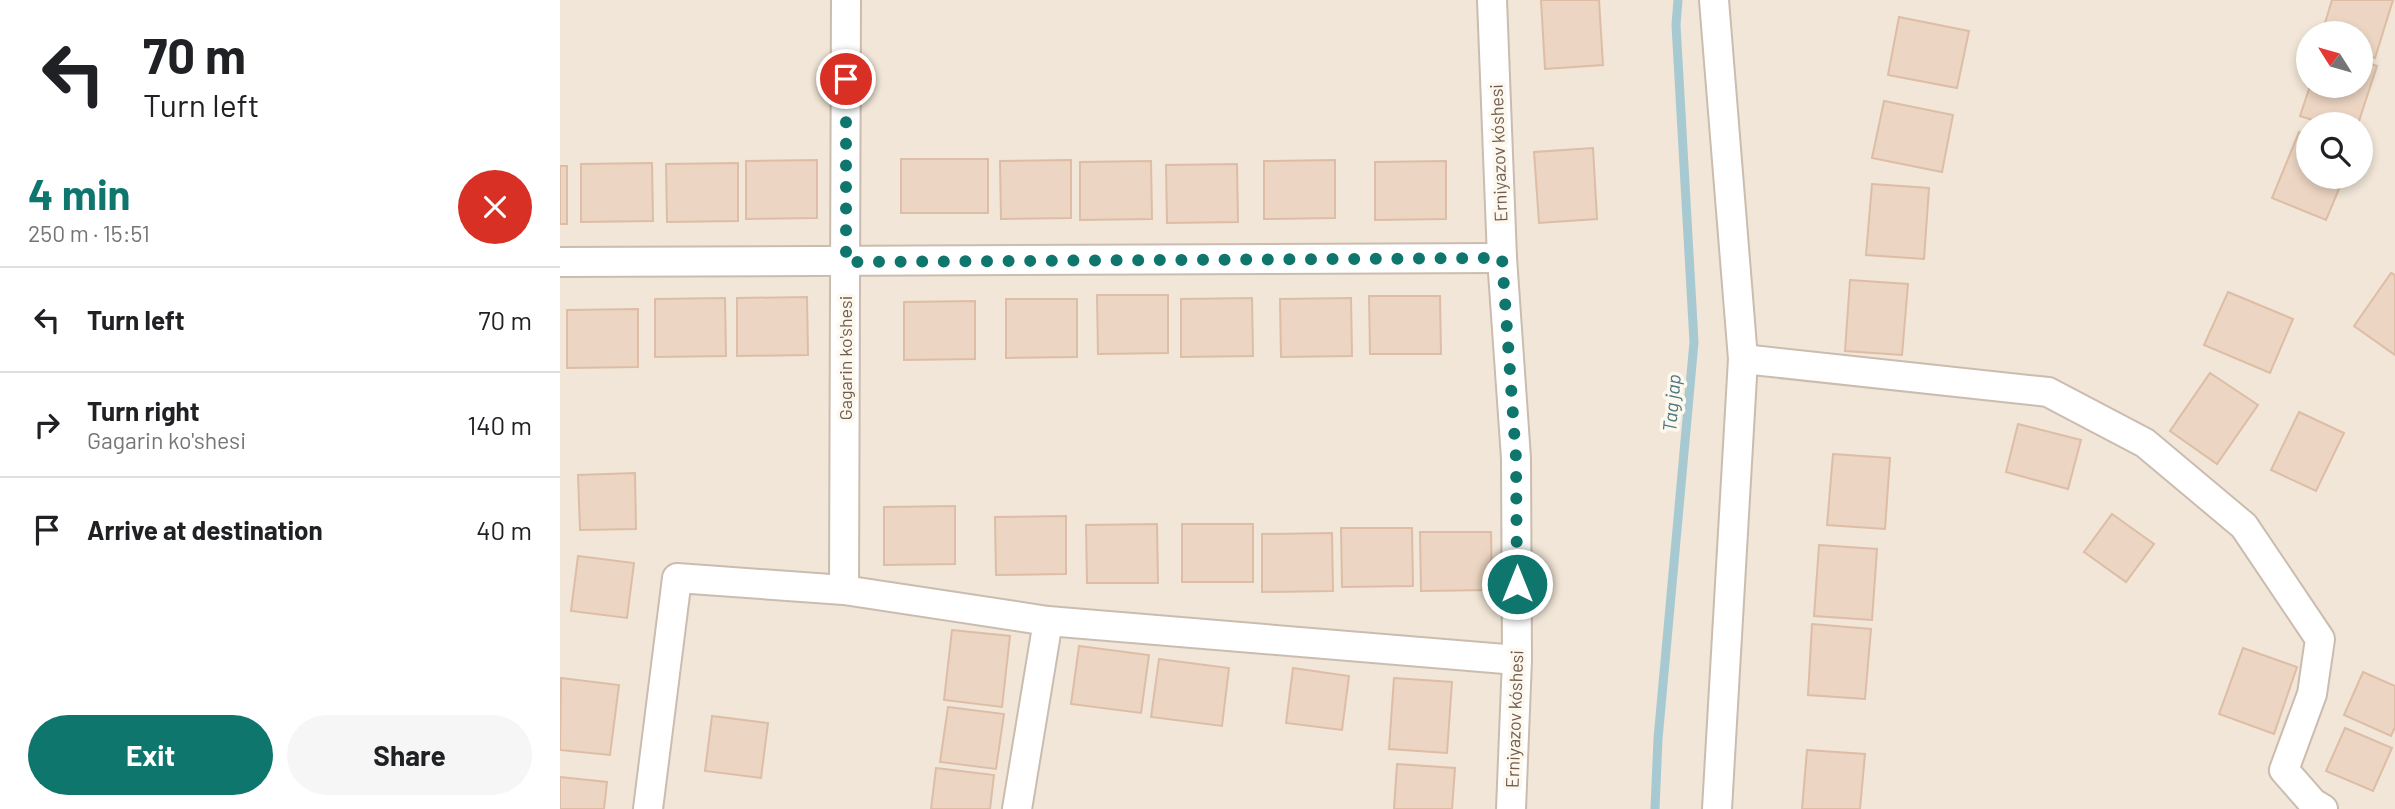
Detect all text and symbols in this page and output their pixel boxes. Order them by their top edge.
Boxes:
north arrow [2296,21,2373,98]
map controls [2296,21,2373,189]
text: 70 m [143,25,246,84]
icon: left [28,28,119,119]
pin [816,49,876,109]
icon: arrive [827,60,865,98]
street label: Erniyazov kóshesi [1485,84,1511,222]
text: Turn left [143,85,260,123]
button: search [2296,112,2373,189]
text: 4 min [28,168,131,218]
button: close [458,170,532,244]
text: 250 m · 15:51 [28,219,150,247]
street label: Gagarin ko'shesi [834,296,856,420]
icon: left [28,301,66,339]
text: Turn left [87,304,185,335]
text: 70 m [478,304,532,335]
water label: Tag jap [1657,373,1685,433]
text: Turn right [87,395,200,426]
icon: right [28,406,66,444]
text: 140 m [467,409,532,440]
text: Gagarin ko'shesi [87,426,246,454]
icon: arrive [28,511,66,549]
text: Arrive at destination [87,514,323,545]
text: 40 m [476,514,532,545]
position arrow [1480,547,1554,621]
street label: Erniyazov kóshesi [1501,650,1527,788]
button: Exit [28,715,273,795]
button: Share [287,715,532,795]

